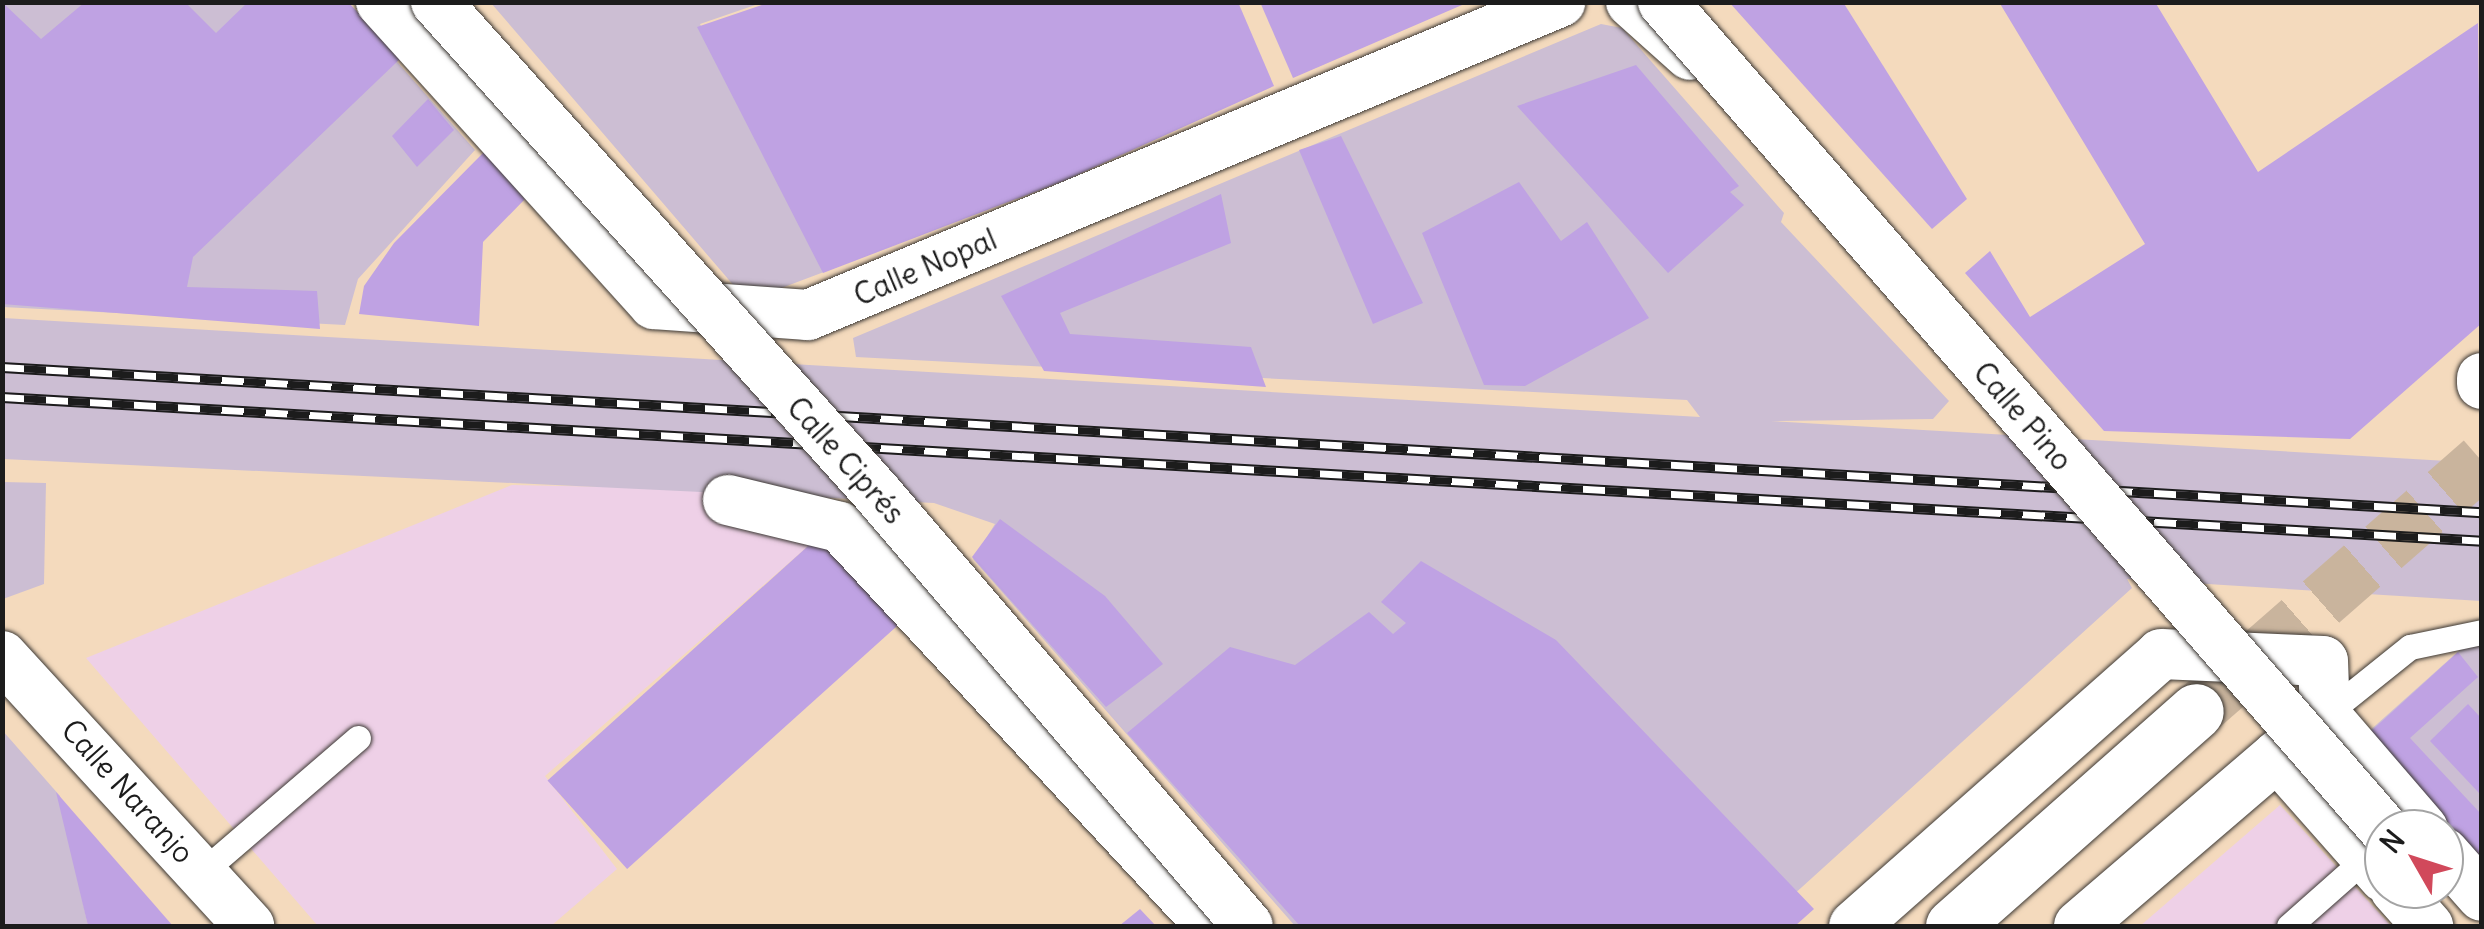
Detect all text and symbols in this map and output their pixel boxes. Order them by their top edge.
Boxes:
street label: Calle Nopal [848,221,1002,313]
street label: Calle Pino [1966,354,2080,478]
street label: Calle Ciprés [780,389,912,531]
street label: Calle Naranjo [54,712,202,870]
north arrow [2364,809,2464,909]
text: N [2372,823,2412,860]

